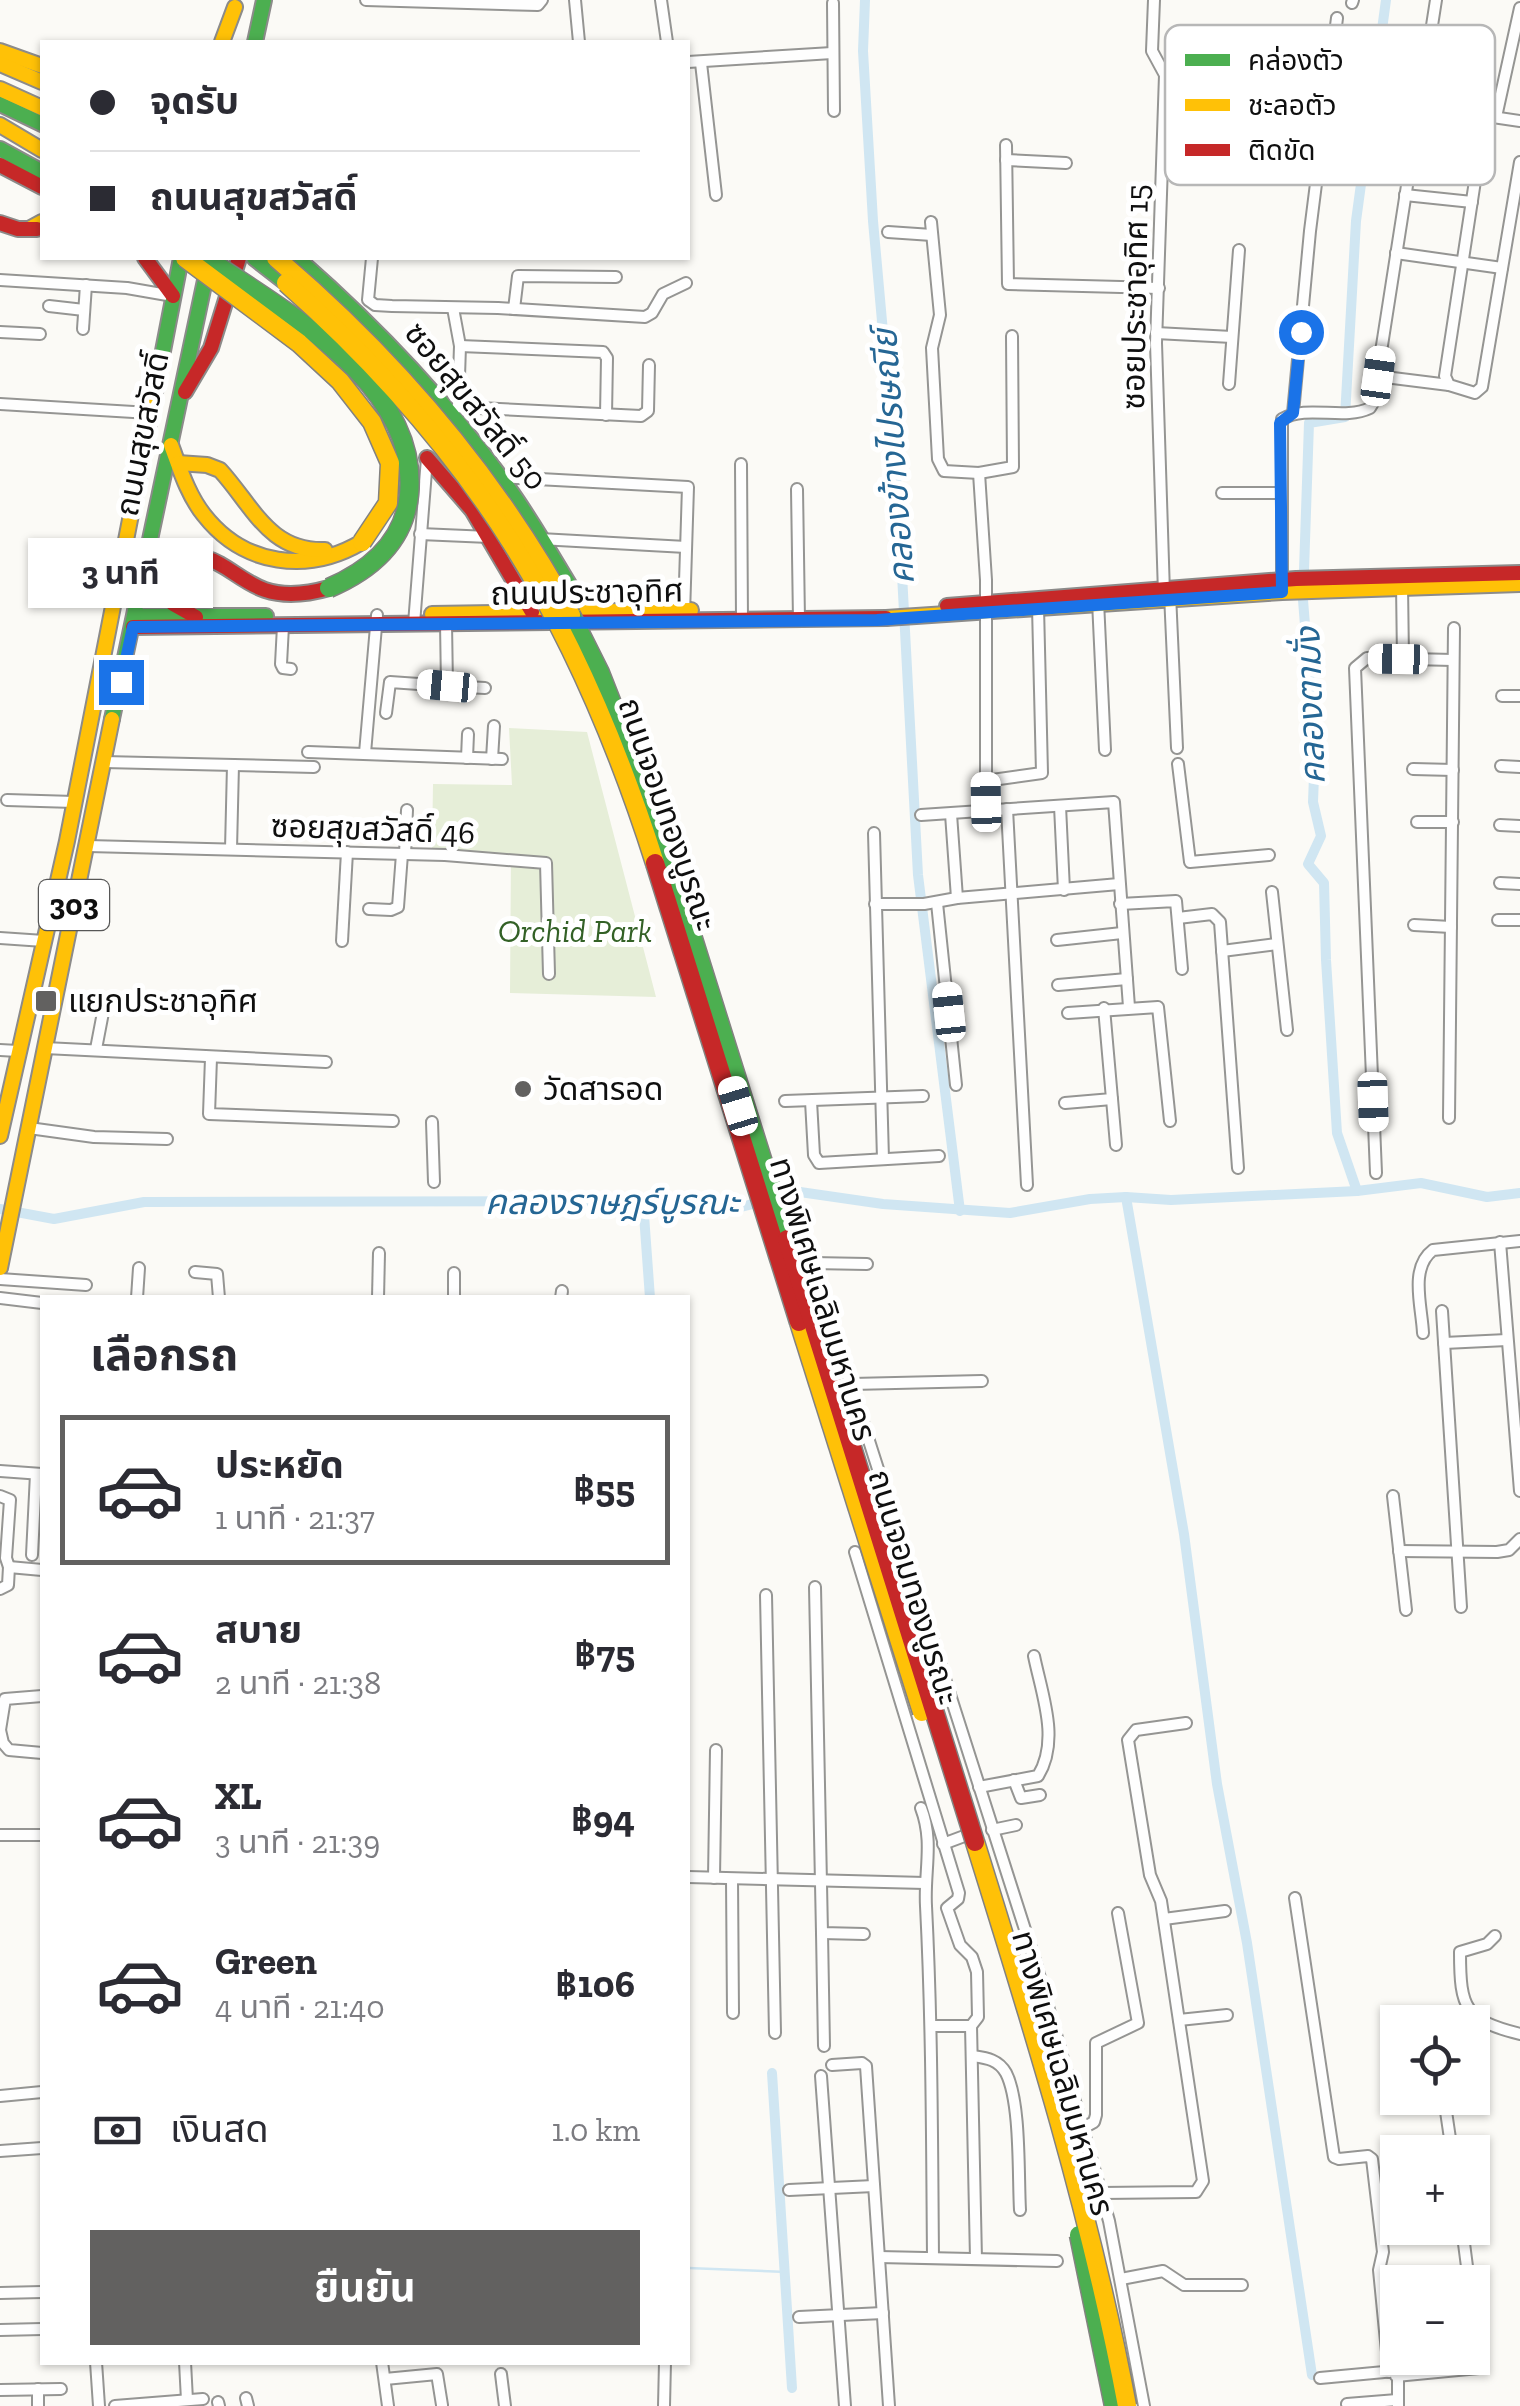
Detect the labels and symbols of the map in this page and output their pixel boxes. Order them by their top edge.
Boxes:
legend [1165,25,1495,185]
text: คล่องตัว [1248,44,1344,77]
text: ชะลอตัว [1248,89,1337,122]
text: ติดขัด [1248,134,1316,167]
street label: ซอยประชาอุทิศ 15 [1114,184,1156,410]
route start [1279,310,1324,355]
street label: ซอยสุขสวัสดิ์ 50 [397,314,555,498]
water label: คลองข้างไปรษณีย์ [863,322,923,586]
car [1359,344,1397,408]
street label: ถนนสุขสวัสดิ์ [107,349,177,519]
callout: 3 นาที [28,537,214,607]
street label: ถนนประชาอุทิศ [490,571,684,613]
water label: คลองตามั่ง [1285,625,1334,785]
car [1368,643,1428,675]
route end [99,660,144,705]
car [416,668,478,704]
street label: ถนนจอมทองบูรณะ [609,693,726,936]
car [970,772,1002,832]
street label: ซอยสุขสวัสดิ์ 46 [270,806,476,852]
road number: 303 [39,880,109,930]
park label: Orchid Park [498,912,652,950]
car [931,981,967,1043]
place label: แยกประชาอุทิศ [68,982,258,1020]
marker: แยกประชาอุทิศ [33,988,59,1014]
place label: วัดสารอด [543,1070,663,1108]
car [1357,1071,1389,1133]
car [715,1073,761,1139]
marker: วัดสารอด [512,1078,534,1100]
street label: ทางพิเศษเฉลิมมหานคร [762,1153,884,1445]
water label: คลองราษฎร์บูรณะ [485,1181,742,1224]
street label: ถนนจอมทองบูรณะ [859,1465,968,1709]
street label: ทางพิเศษเฉลิมมหานคร [1004,1926,1122,2220]

